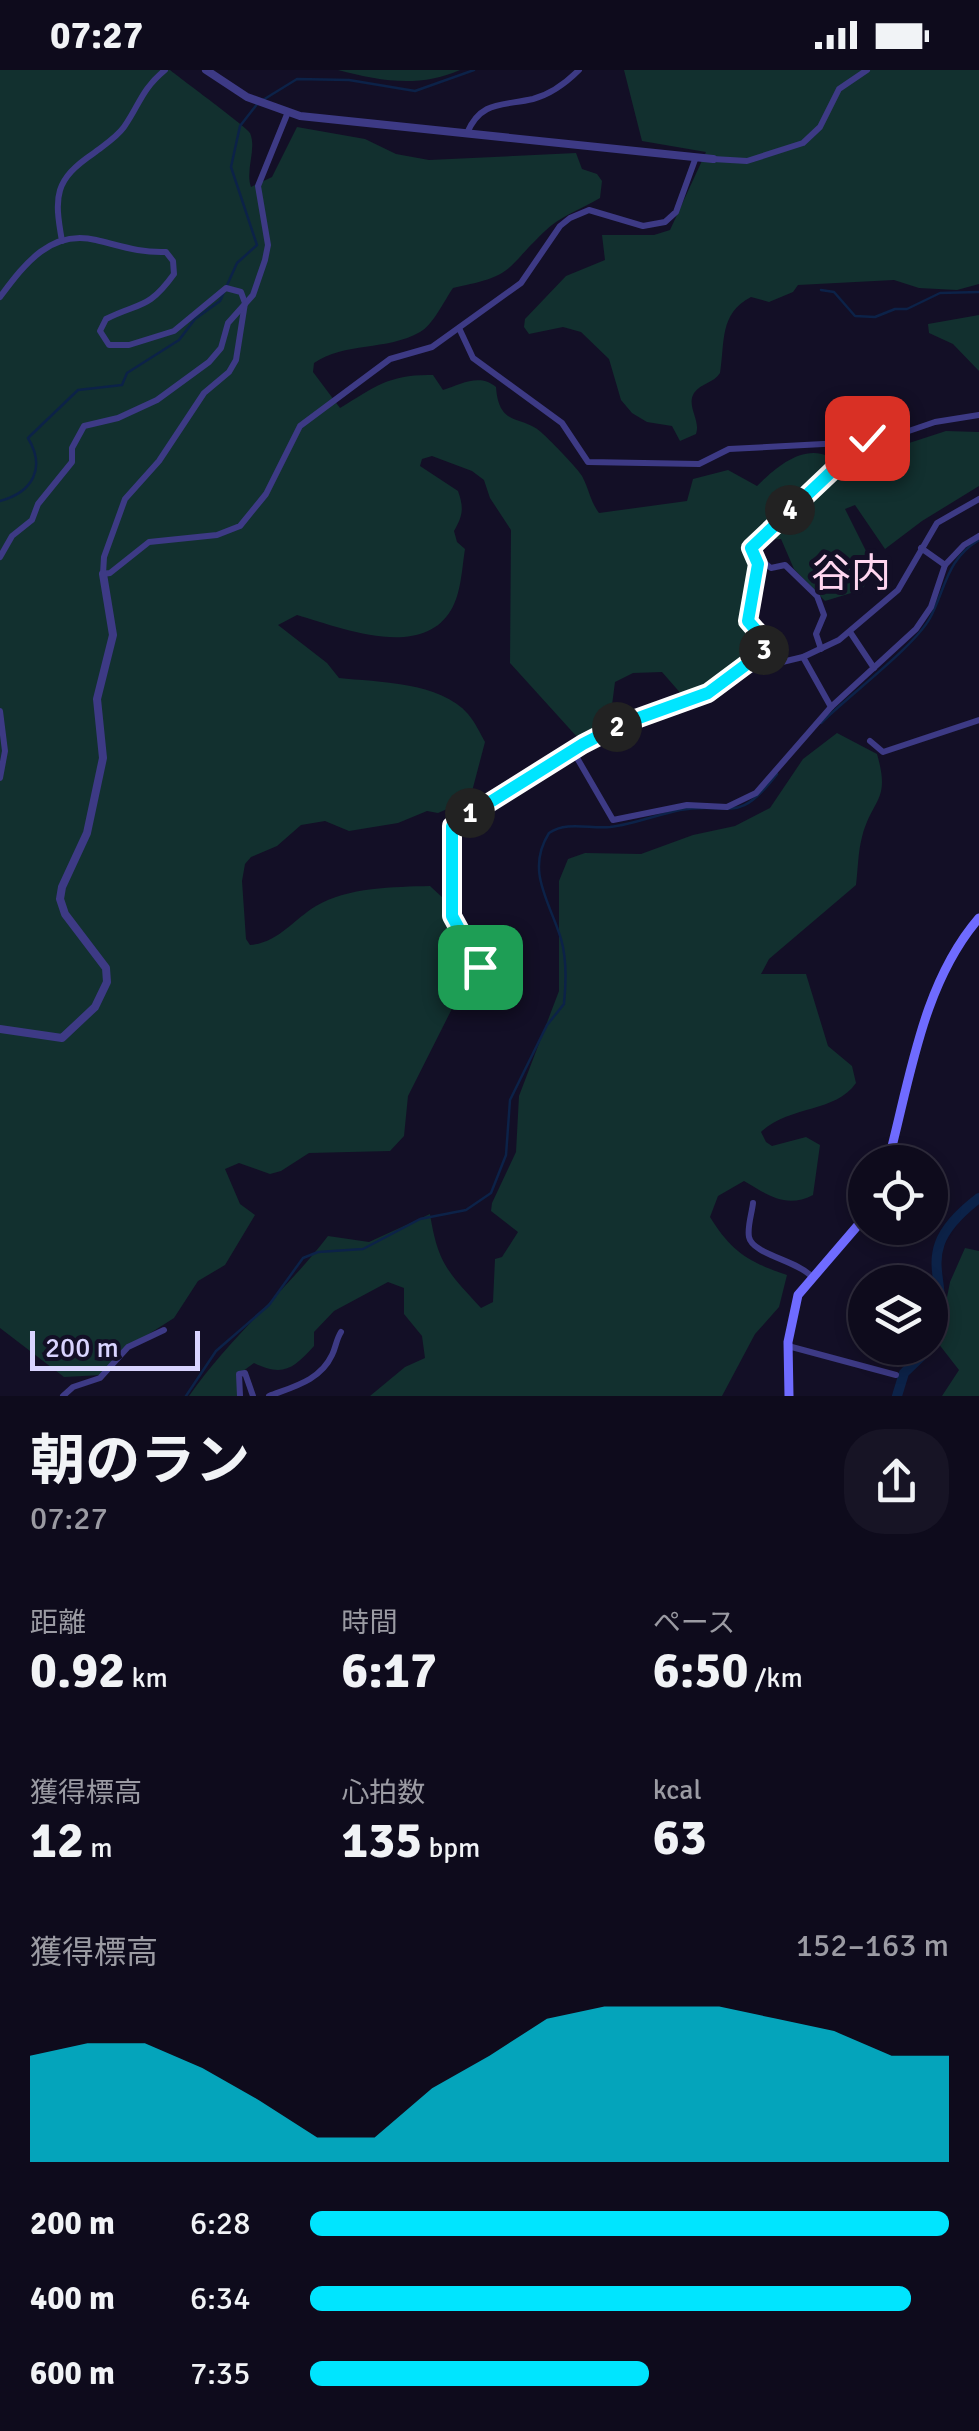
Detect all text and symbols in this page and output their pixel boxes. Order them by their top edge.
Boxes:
text: 07:27 [50,12,143,59]
pin [825,396,910,481]
icon: check [840,411,895,466]
pin: 4 [765,485,815,535]
text: 4 [782,493,798,527]
district label: 谷内 [811,549,891,599]
pin: 3 [739,625,789,675]
text: 3 [756,633,772,667]
pin: 2 [592,702,642,752]
text: 2 [609,710,625,744]
pin: 1 [445,788,495,838]
text: 1 [462,796,478,830]
pin [438,925,523,1010]
icon: arrive [453,940,508,995]
map controls [848,1145,948,1365]
button: locate [848,1145,948,1245]
button: layers [848,1265,948,1365]
scale bar [30,1326,200,1370]
text: 200 m [45,1331,119,1365]
text: 朝のラン [30,1427,250,1495]
button: share [844,1429,949,1534]
text: 07:27 [30,1499,108,1538]
text: 距離 [30,1606,86,1640]
text: 時間 [341,1606,397,1640]
text: ペース [653,1606,735,1640]
text: 0.92 [30,1640,125,1702]
text: 6:17 [341,1640,437,1702]
text: 6:50 [653,1640,748,1702]
text: km [125,1661,168,1695]
text: /km [748,1661,803,1695]
text: kcal [653,1773,702,1807]
text: 獲得標高 [30,1776,142,1810]
text: 心拍数 [341,1776,425,1810]
text: 63 [653,1807,707,1869]
text: 12 [30,1810,84,1872]
text: 135 [341,1810,422,1872]
text: m [84,1831,113,1865]
text: bpm [422,1831,480,1865]
text: 152–163 m [796,1926,949,1965]
text: 獲得標高 [30,1933,158,1972]
text: 200 m [30,2204,115,2243]
text: 6:28 [190,2204,250,2243]
text: 400 m [30,2279,115,2318]
text: 6:34 [190,2279,250,2318]
text: 600 m [30,2354,115,2393]
text: 7:35 [190,2354,250,2393]

